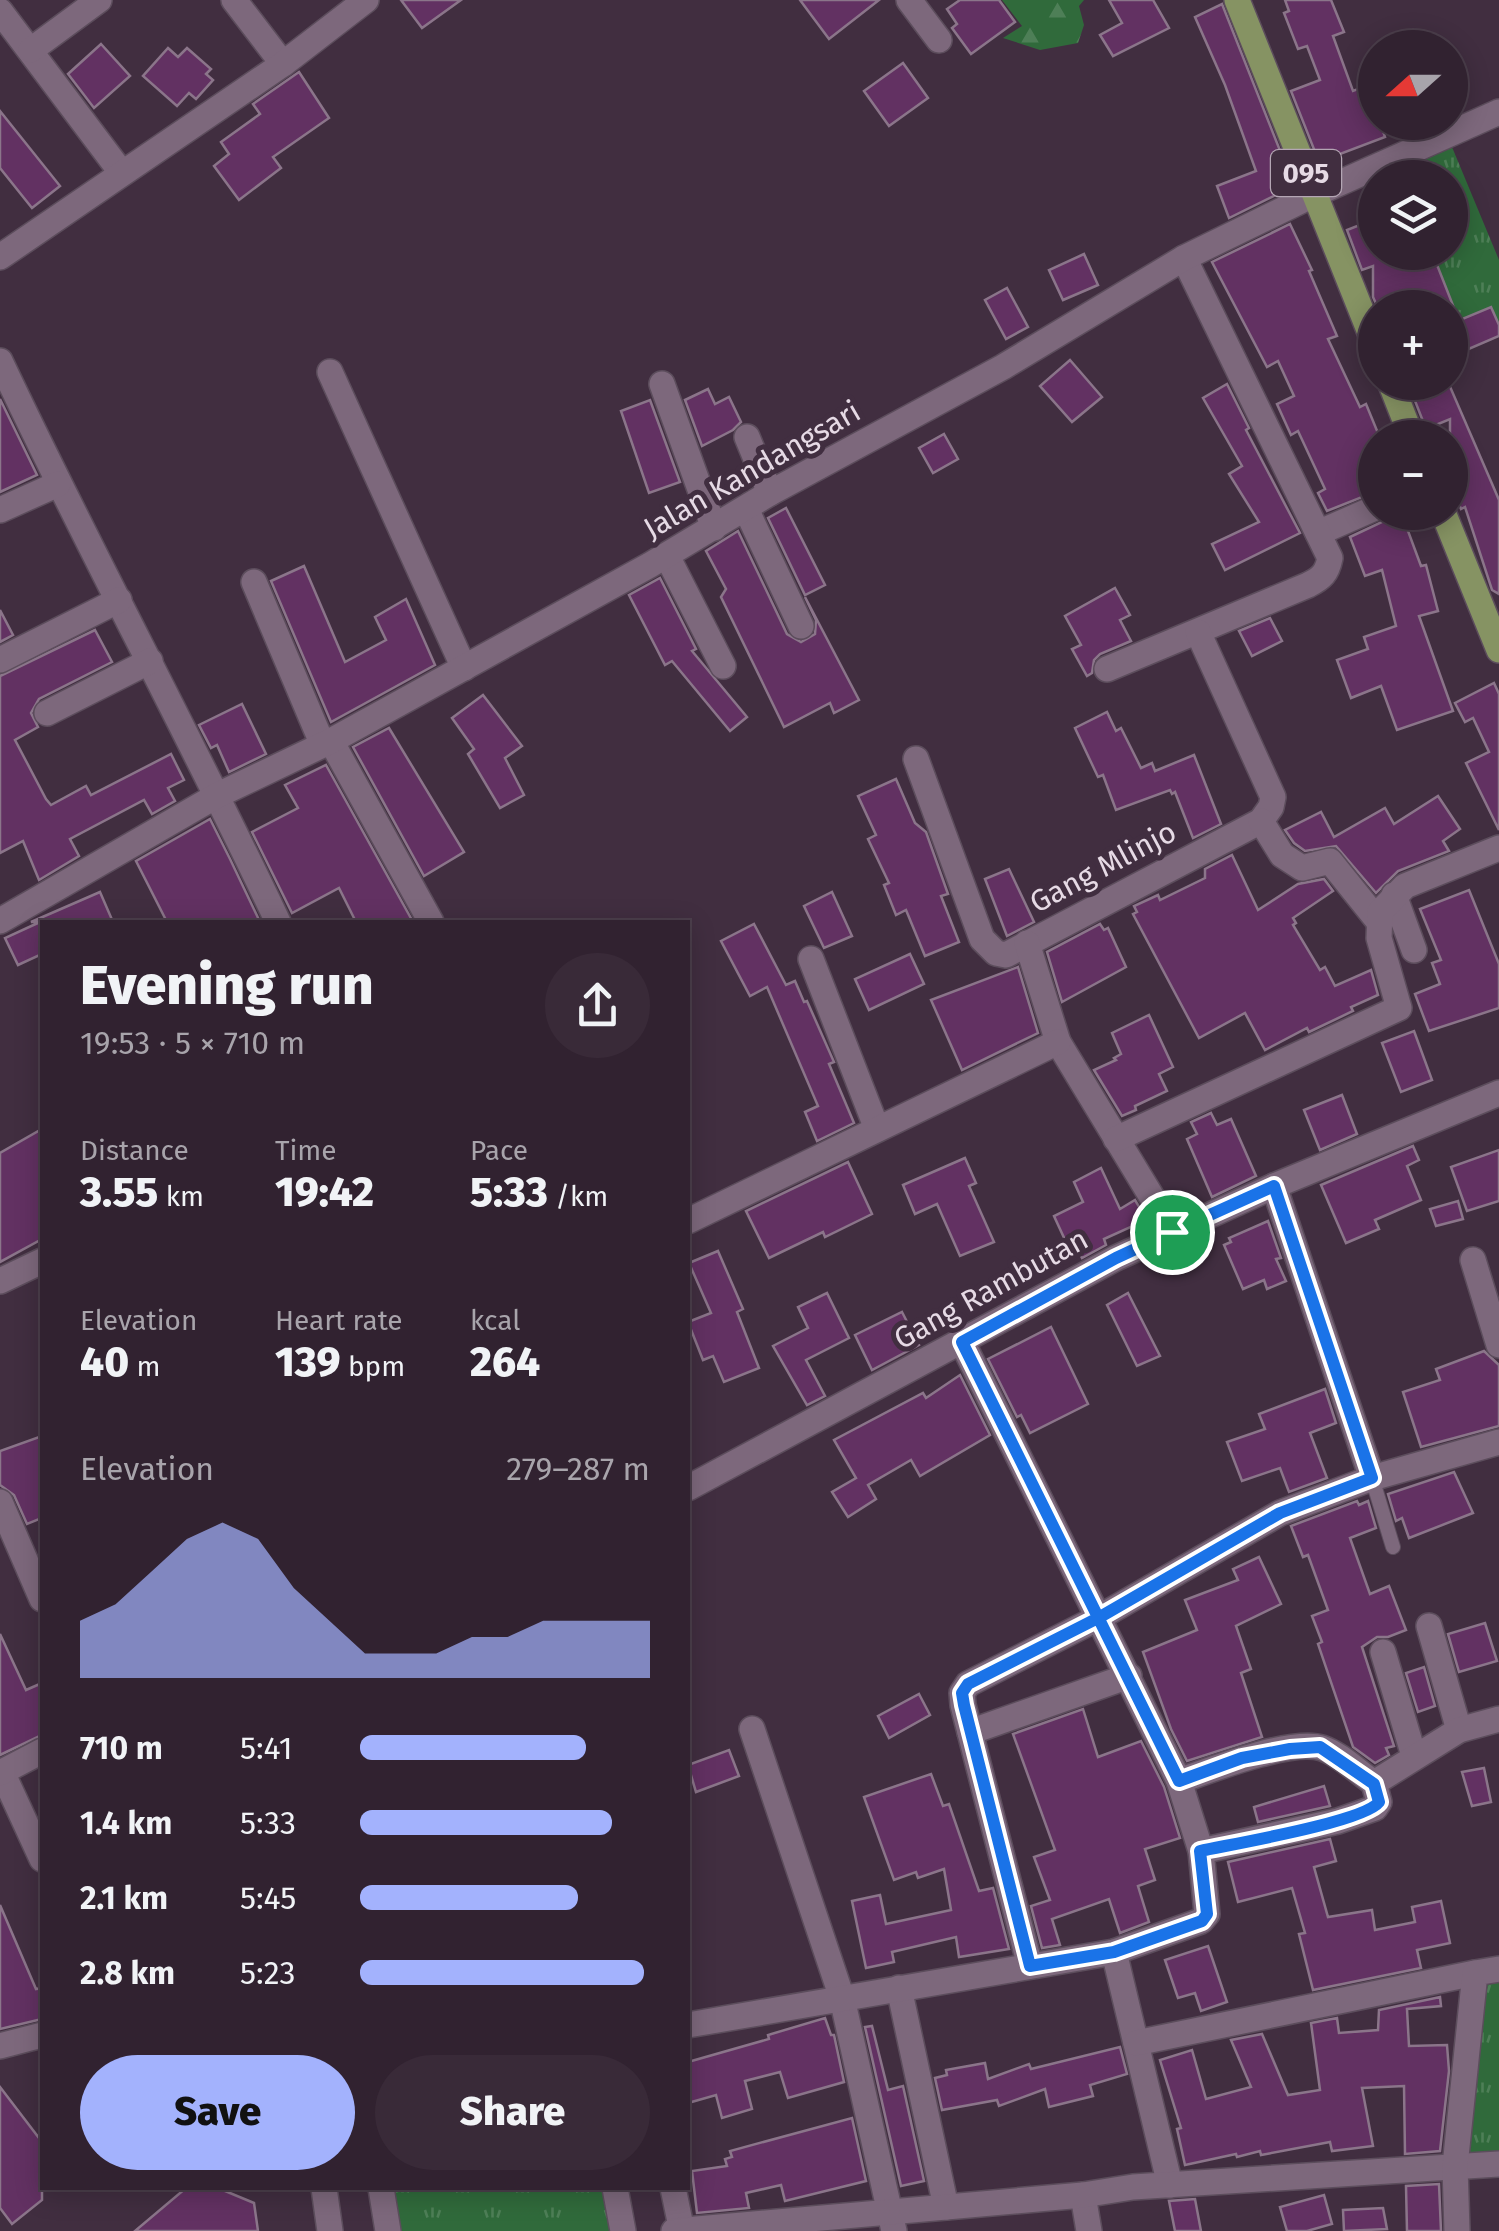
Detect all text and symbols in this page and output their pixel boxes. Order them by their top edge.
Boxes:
north arrow [1358,30,1468,140]
map controls [1358,30,1468,530]
road number: 095 [1271,150,1341,196]
button: layers [1358,160,1468,270]
button: + [1358,290,1468,400]
street label: Jalan Kandangsari [637,393,867,547]
button: − [1358,420,1468,530]
street label: Gang Mlinjo [1024,813,1182,921]
text: Evening run [80,953,374,1019]
button: share [545,953,650,1058]
text: 19:53 · 5 × 710 m [80,1024,305,1062]
text: Distance [80,1134,189,1167]
text: Time [275,1134,337,1167]
text: Pace [470,1134,528,1167]
text: 3.55 [80,1167,158,1217]
text: 19:42 [275,1167,374,1217]
text: 5:33 [470,1167,548,1217]
text: km [158,1180,204,1213]
text: /km [548,1180,608,1213]
pin [1130,1190,1215,1275]
icon: arrive [1145,1205,1200,1260]
street label: Gang Rambutan [888,1221,1094,1357]
text: Elevation [80,1304,197,1337]
text: Heart rate [275,1304,403,1337]
text: kcal [470,1304,520,1337]
text: 40 [80,1337,129,1387]
text: 139 [275,1337,341,1387]
text: 264 [470,1337,540,1387]
text: m [129,1350,161,1383]
text: bpm [341,1350,405,1383]
text: Elevation [80,1450,214,1488]
text: 279–287 m [506,1450,650,1488]
text: 710 m [80,1729,163,1767]
text: 5:41 [240,1729,293,1767]
text: 1.4 km [80,1804,172,1842]
text: 5:33 [240,1804,296,1842]
text: 2.1 km [80,1879,168,1917]
text: 5:45 [240,1879,296,1917]
text: 2.8 km [80,1954,175,1992]
text: 5:23 [240,1954,295,1992]
button: Save [80,2055,355,2170]
button: Share [375,2055,650,2170]

